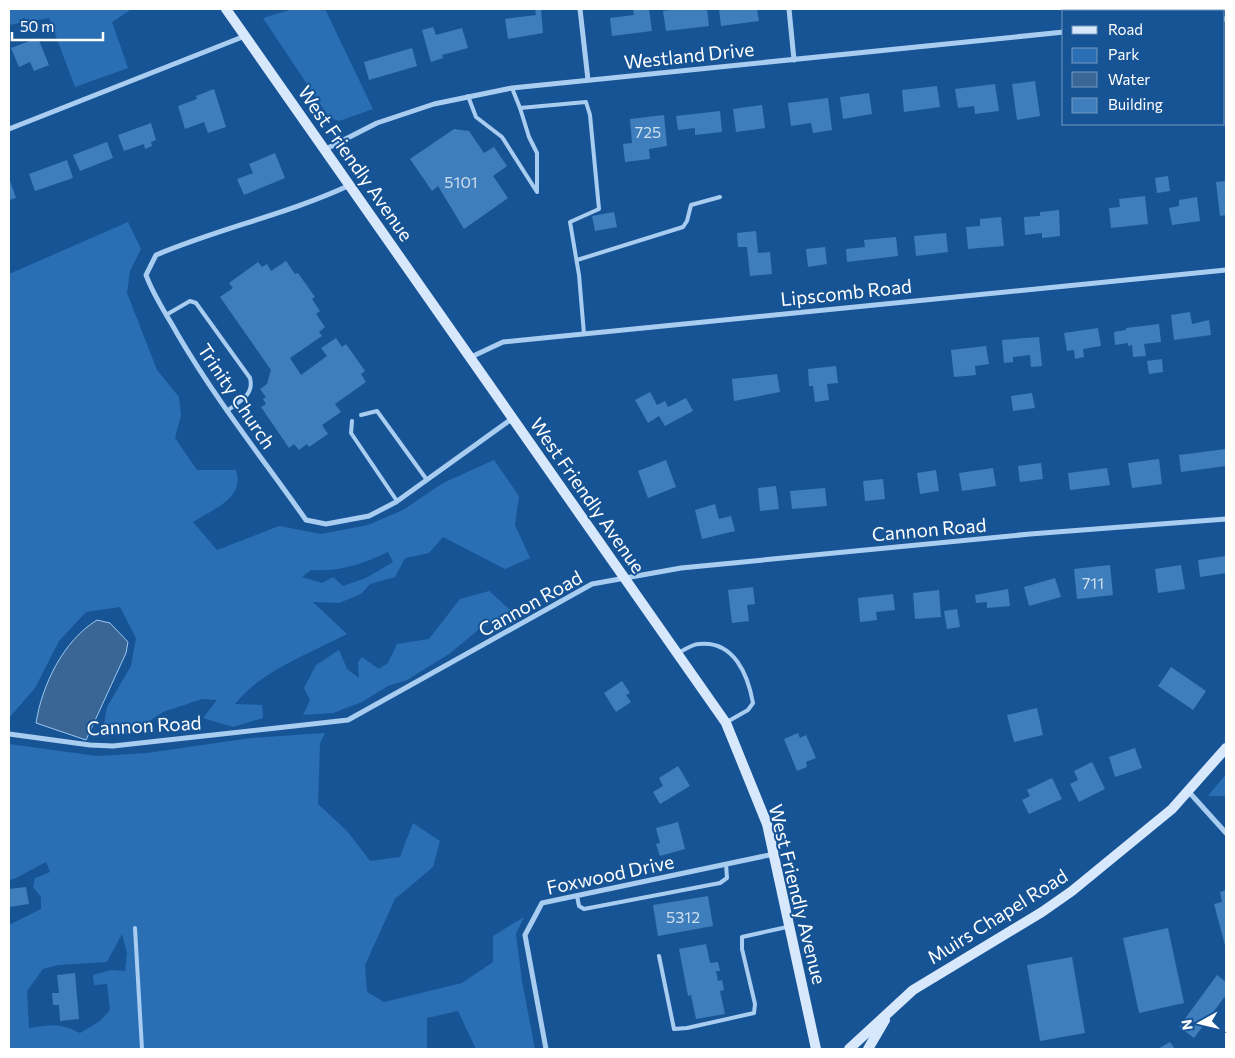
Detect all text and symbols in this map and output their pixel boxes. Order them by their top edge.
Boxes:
scale bar [12,10,104,42]
legend [1062,10,1225,125]
text: 50 m [20,17,54,35]
text: Road [1108,20,1143,38]
street label: Westland Drive [623,37,755,73]
text: Park [1108,45,1139,63]
text: Water [1108,70,1150,88]
street label: West Friendly Avenue [294,81,418,245]
text: Building [1108,95,1163,113]
house number: 725 [635,122,661,141]
house number: 5101 [444,172,478,191]
street label: Lipscomb Road [779,274,913,310]
street label: Trinity Church [193,339,281,453]
street label: West Friendly Avenue [526,413,650,577]
street label: Cannon Road [871,513,987,545]
street label: Cannon Road [474,565,586,641]
house number: 711 [1082,573,1104,592]
street label: Cannon Road [86,711,202,739]
street label: West Friendly Avenue [764,802,832,986]
street label: Foxwood Drive [544,849,676,899]
street label: Muirs Chapel Road [923,864,1071,968]
house number: 5312 [666,907,700,926]
north arrow [1175,998,1225,1048]
text: N [1177,1018,1196,1031]

